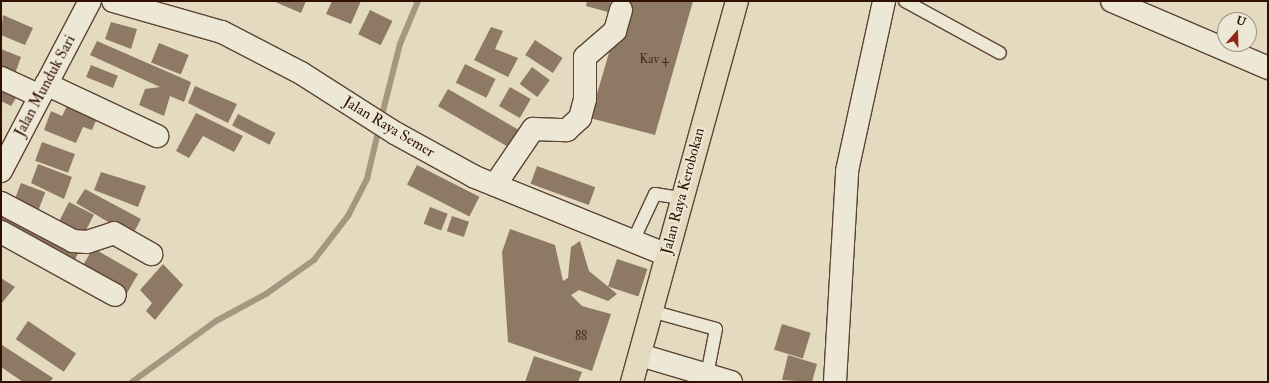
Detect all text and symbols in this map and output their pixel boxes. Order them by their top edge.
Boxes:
north arrow [1217,12,1257,52]
text: U [1234,14,1247,29]
street label: Jalan Munduk Sari [11,32,79,140]
house number: Kav 4 [639,51,669,67]
street label: Jalan Raya Semer [340,93,438,161]
street label: Jalan Raya Kerobokan [657,126,709,256]
house number: 88 [575,328,587,344]

